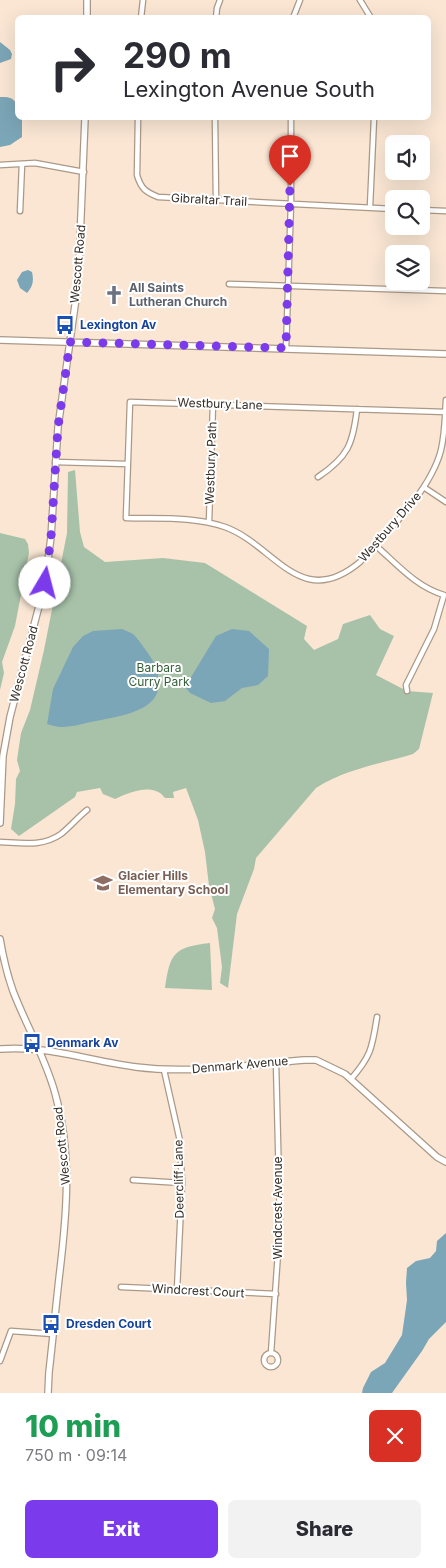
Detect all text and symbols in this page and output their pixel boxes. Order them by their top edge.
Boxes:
text: 290 m [123,34,232,76]
icon: right [40,35,105,100]
text: Lexington Avenue South [123,76,375,102]
pin [269,135,311,186]
map controls [385,135,430,290]
button: sound [385,135,430,180]
icon: arrive [276,142,304,170]
street label: Gibraltar Trail [171,190,248,209]
button: search [385,190,430,235]
street label: Wescott Road [67,224,88,304]
button: layers [385,245,430,290]
place label: All Saints Lutheran Church [129,280,227,309]
church icon: All Saints Lutheran Church [103,284,125,306]
bus stop icon: Lexington Av [54,314,76,336]
place label: Lexington Av [80,317,156,332]
street label: Westbury Lane [177,395,263,412]
street label: Westbury Path [202,421,219,505]
street label: Westbury Drive [355,489,424,565]
position arrow [18,556,70,608]
street label: Wescott Road [6,624,41,704]
park label: Barbara Curry Park [128,660,190,689]
place label: Glacier Hills Elementary School [118,868,228,897]
school or university icon: Glacier Hills Elementary School [92,872,114,894]
bus stop icon: Denmark Av [21,1032,43,1054]
place label: Denmark Av [47,1035,118,1050]
street label: Denmark Avenue [191,1053,289,1076]
street label: Wescott Road [50,1106,73,1186]
street label: Deercliff Lane [170,1139,187,1219]
street label: Windcrest Avenue [270,1156,285,1260]
street label: Windcrest Court [151,1281,245,1300]
bus stop icon: Dresden Court [40,1313,62,1335]
place label: Dresden Court [66,1316,152,1331]
text: 10 min [25,1408,121,1444]
button: close [369,1410,421,1462]
text: 750 m · 09:14 [25,1445,127,1465]
button: Exit [25,1500,218,1558]
button: Share [228,1500,421,1558]

